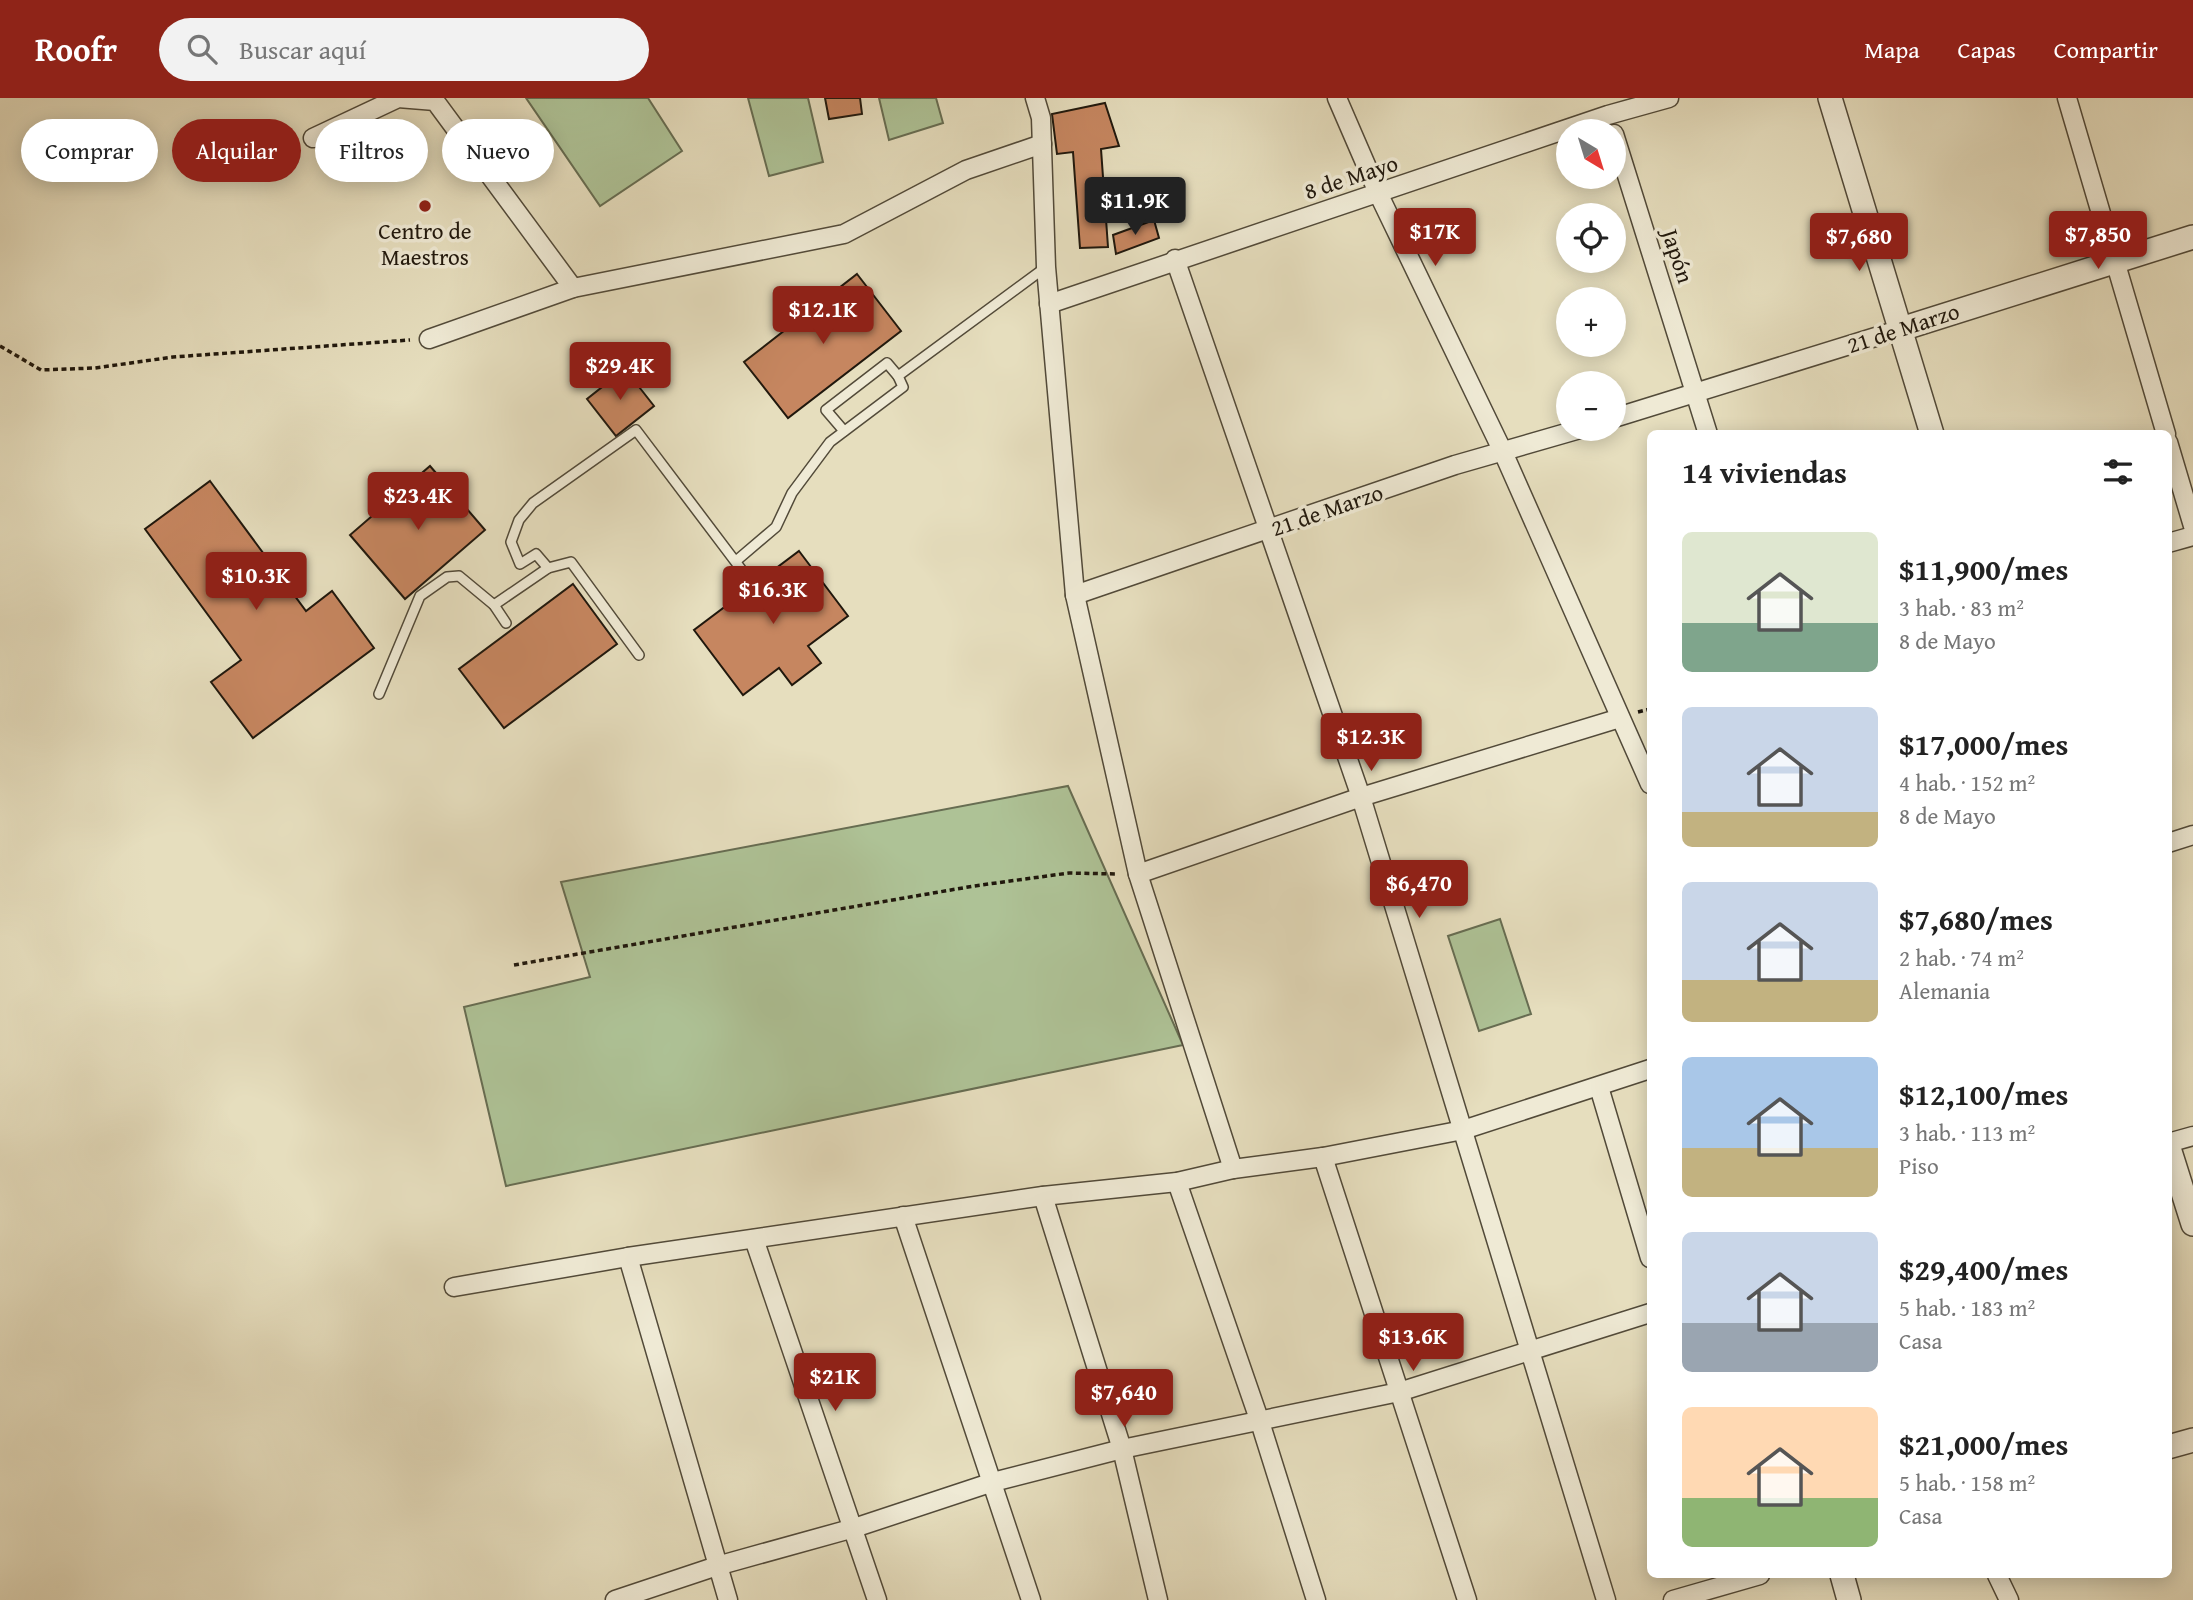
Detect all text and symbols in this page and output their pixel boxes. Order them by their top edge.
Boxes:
search box [159,18,649,81]
text: Roofr [35,25,117,73]
icon: search [183,30,221,68]
text: Buscar aquí [239,30,366,69]
text: Mapa [1864,32,1920,67]
text: Capas [1958,32,2016,67]
text: Compartir [2054,32,2158,67]
chip: Comprar [21,119,158,182]
chip: Alquilar [172,119,301,182]
chip: Filtros [315,119,428,182]
chip: Nuevo [442,119,554,182]
north arrow [1556,119,1626,189]
map controls [1556,119,1626,441]
street label: 8 de Mayo [1300,146,1402,207]
pin: $11.9K [1078,178,1192,237]
text: $11.9K [1101,183,1169,216]
marker: Centro de Maestros [417,198,433,214]
button: locate [1556,203,1626,273]
pin: $17K [1394,208,1476,268]
pin: $7,850 [2041,212,2155,271]
place label: Centro de Maestros [378,214,472,273]
text: $17K [1410,214,1460,247]
pin: $7,680 [1802,214,1916,273]
text: $7,850 [2065,217,2131,250]
text: $7,680 [1826,219,1892,252]
street label: Japón [1653,222,1703,287]
pin: $12.1K [766,286,880,346]
button: + [1556,287,1626,357]
text: $12.1K [789,292,857,325]
street label: 21 de Marzo [1842,294,1963,361]
pin: $29.4K [563,342,677,402]
text: $29.4K [586,348,654,381]
button: − [1556,371,1626,441]
text: 14 viviendas [1682,450,1847,494]
icon: filters [2099,453,2137,491]
pin: $23.4K [361,472,475,532]
street label: 21 de Marzo [1266,475,1387,544]
text: $23.4K [384,478,452,511]
text: $11,900/mes [1899,547,2068,591]
pin: $10.3K [199,552,313,612]
text: $10.3K [222,558,290,591]
icon: home [1738,560,1822,644]
pin: $16.3K [716,566,830,626]
text: $16.3K [739,572,807,605]
text: 3 hab. · 83 m² [1899,591,2024,624]
text: 8 de Mayo [1899,624,1996,657]
pin: $12.3K [1314,714,1428,773]
text: $12.3K [1337,719,1405,752]
text: $17,000/mes [1899,722,2068,766]
icon: home [1738,735,1822,819]
text: 4 hab. · 152 m² [1899,766,2035,799]
text: 8 de Mayo [1899,799,1996,832]
pin: $6,470 [1362,860,1476,920]
text: $6,470 [1386,866,1452,899]
text: $7,680/mes [1899,897,2053,941]
icon: home [1738,910,1822,994]
text: 2 hab. · 74 m² [1899,941,2024,974]
text: Alemania [1899,974,1990,1007]
text: $12,100/mes [1899,1072,2068,1116]
icon: home [1738,1085,1822,1169]
text: 3 hab. · 113 m² [1899,1116,2035,1149]
text: Piso [1899,1149,1939,1182]
text: $29,400/mes [1899,1247,2068,1291]
icon: home [1738,1260,1822,1344]
text: 5 hab. · 183 m² [1899,1291,2035,1324]
pin: $13.6K [1356,1314,1470,1373]
text: $13.6K [1379,1319,1447,1352]
text: Casa [1899,1324,1942,1357]
pin: $21K [794,1354,876,1413]
text: $21K [810,1359,860,1392]
pin: $7,640 [1067,1370,1181,1429]
text: $7,640 [1091,1375,1157,1408]
text: $21,000/mes [1899,1422,2068,1466]
icon: home [1738,1435,1822,1519]
text: 5 hab. · 158 m² [1899,1466,2035,1499]
text: Casa [1899,1499,1942,1532]

